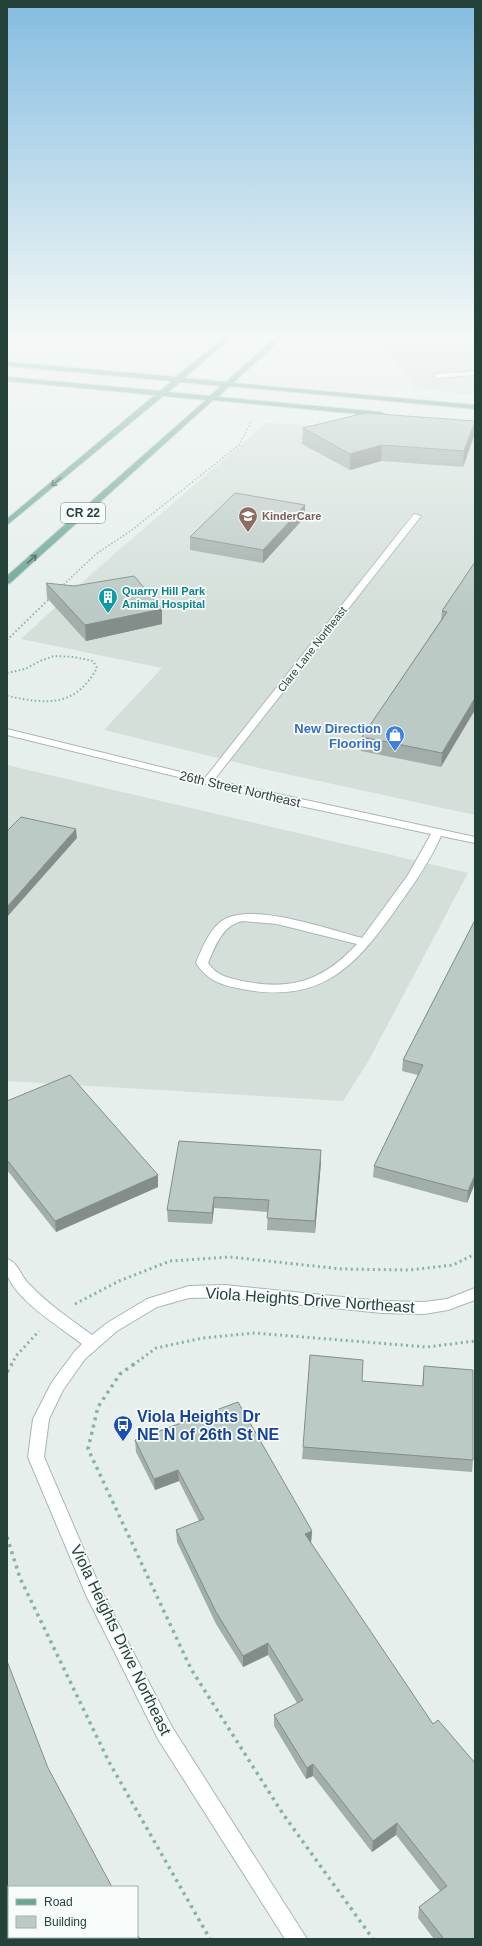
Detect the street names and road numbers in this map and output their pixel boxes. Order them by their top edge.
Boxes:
road number: CR 22 [61,503,105,523]
street label: Clare Lane Northeast [275,604,349,694]
street label: 26th Street Northeast [178,768,302,810]
street label: Viola Heights Drive Northeast [205,1284,416,1316]
street label: Viola Heights Drive Northeast [67,1542,175,1738]

